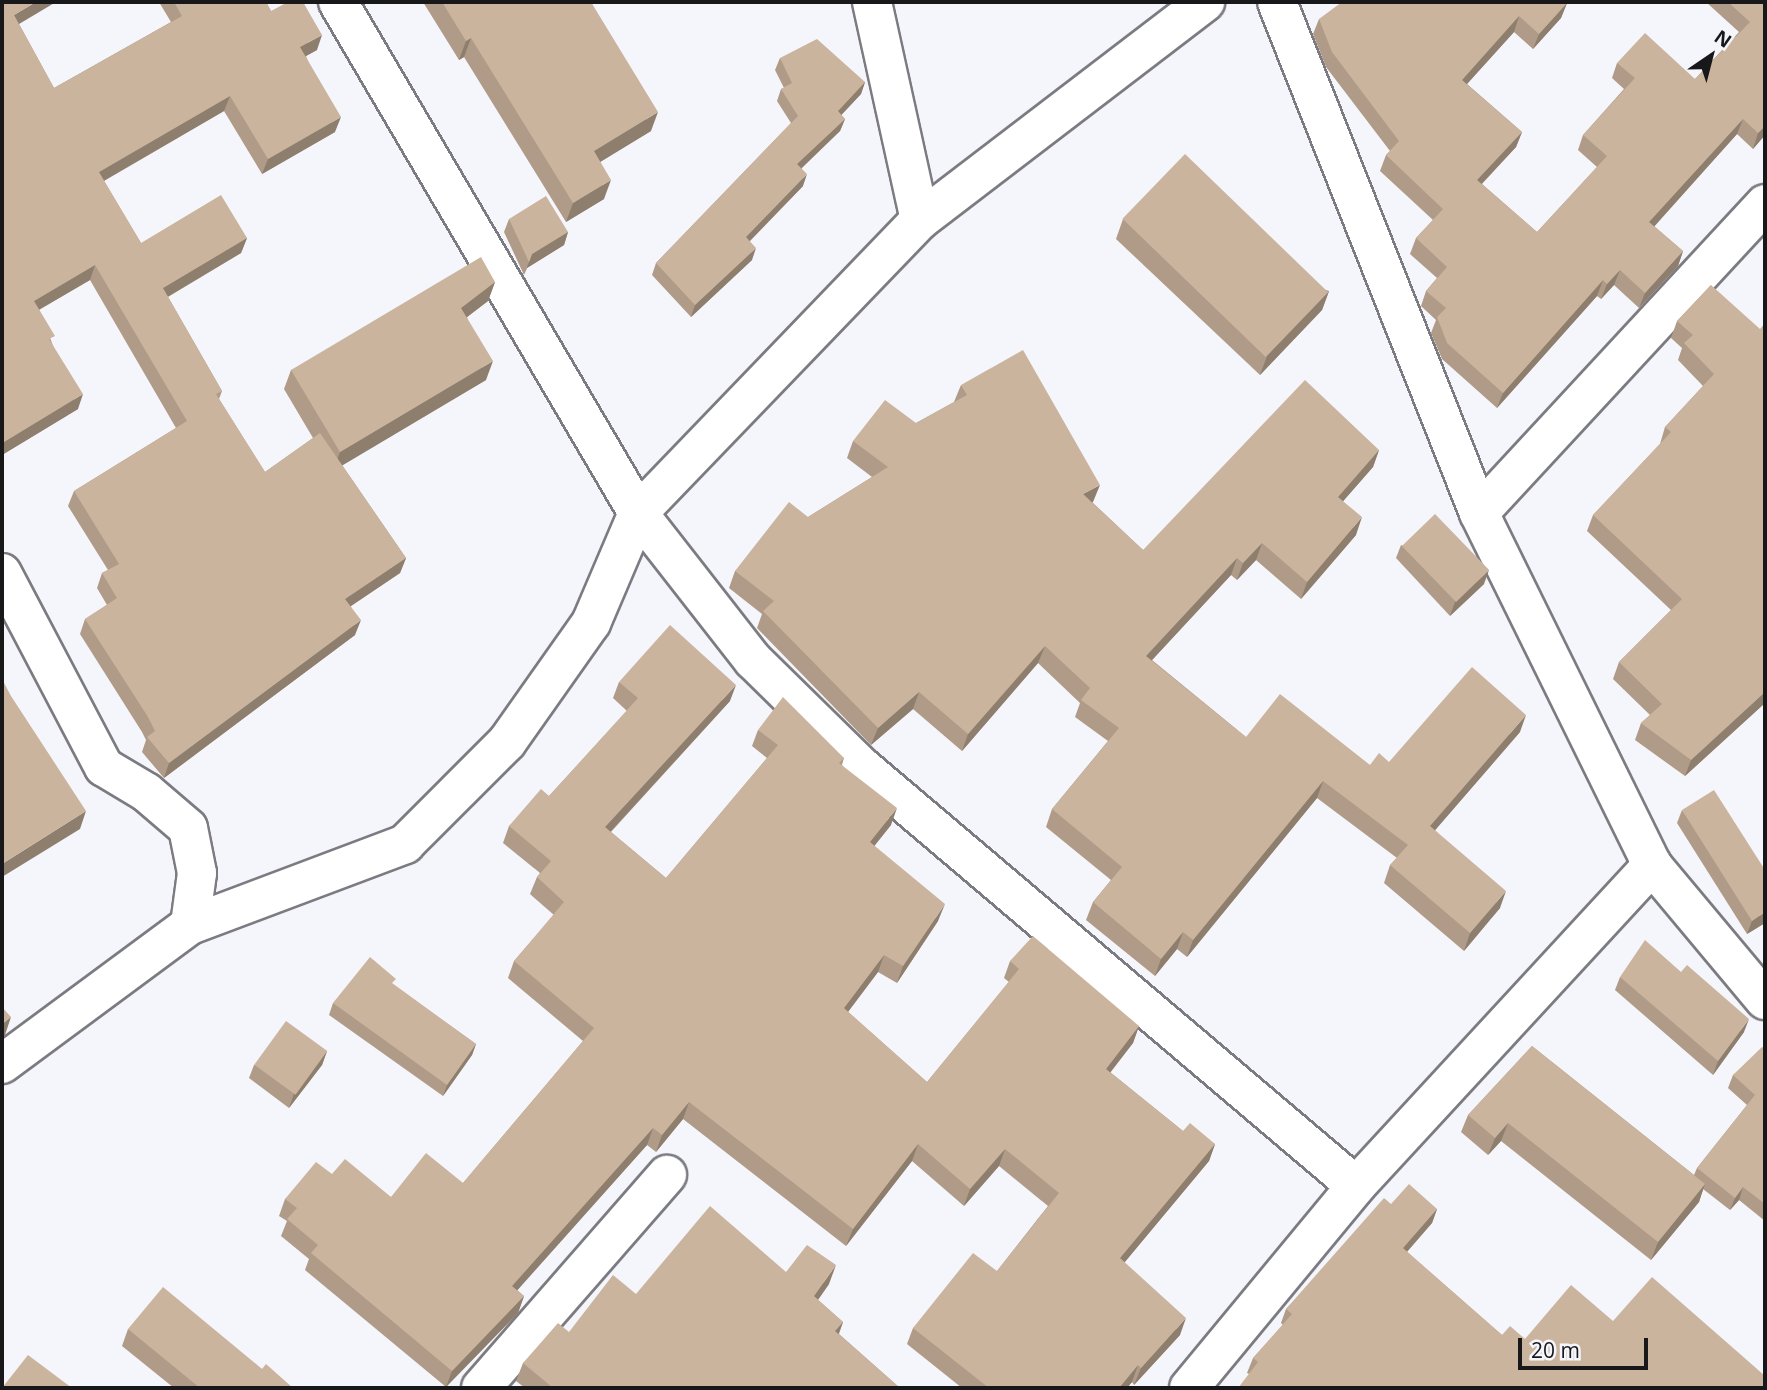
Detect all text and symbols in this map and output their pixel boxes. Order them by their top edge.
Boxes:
north arrow [1676,21,1746,91]
text: N [1709,24,1737,54]
scale bar [1522,1324,1652,1368]
text: 20 m [1531,1336,1580,1364]

